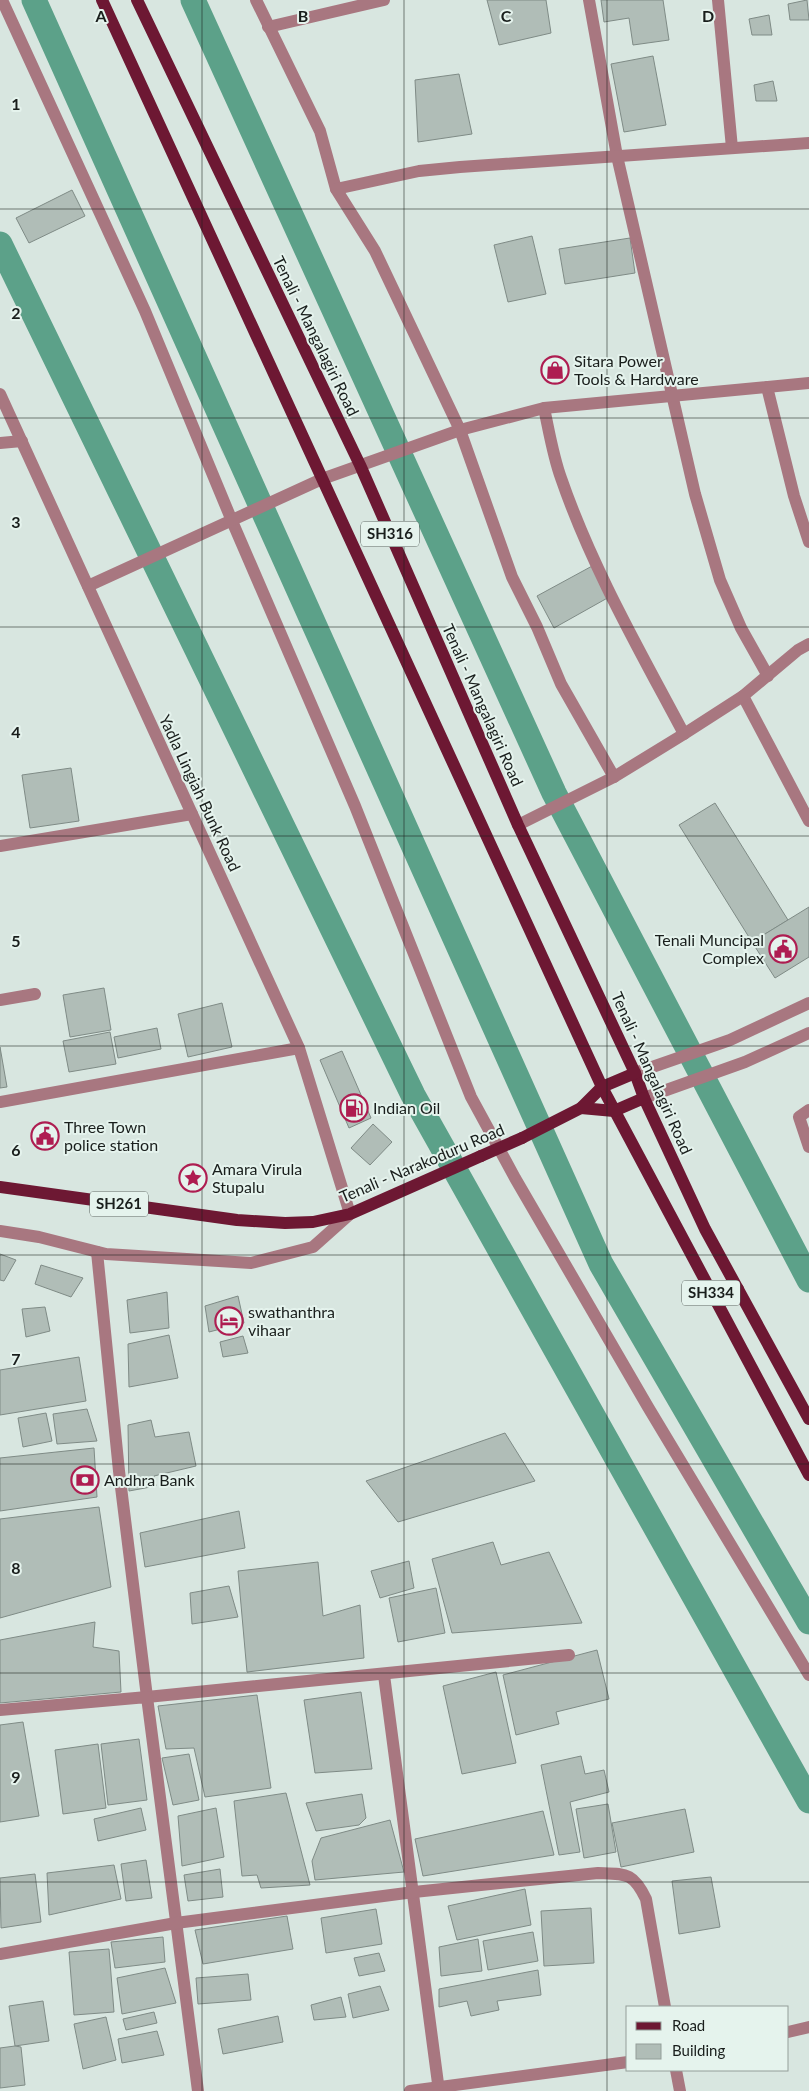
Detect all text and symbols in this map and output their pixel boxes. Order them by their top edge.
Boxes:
text: A [94,6,107,25]
text: B [298,6,308,25]
text: C [501,6,512,25]
text: D [702,6,714,25]
text: 1 [11,94,21,113]
street label: Tenali - Mangalagiri Road [269,253,363,419]
text: 2 [11,303,21,322]
place label: Sitara Power Tools & Hardware [574,351,699,388]
shop icon: Sitara Power Tools & Hardware [540,355,570,385]
text: 3 [11,512,21,531]
road number: SH316 [361,522,419,546]
street label: Tenali - Mangalagiri Road [439,621,528,789]
street label: Yadla Lingiah Bunk Road [156,711,245,874]
text: 4 [11,722,21,741]
place label: Tenali Muncipal Complex [655,930,764,967]
text: 5 [11,931,21,950]
public building icon: Tenali Muncipal Complex [768,934,798,964]
street label: Tenali - Mangalagiri Road [608,989,697,1157]
fuel station icon: Indian Oil [339,1093,369,1123]
place label: Indian Oil [373,1098,440,1117]
place label: Three Town police station [64,1117,158,1154]
street label: Tenali - Narakoduru Road [337,1119,507,1206]
public building icon: Three Town police station [30,1121,60,1151]
text: 6 [11,1140,21,1159]
place label: Amara Virula Stupalu [212,1159,302,1196]
place icon: Amara Virula Stupalu [178,1163,208,1193]
road number: SH261 [90,1192,148,1216]
road number: SH334 [682,1280,740,1306]
place label: swathanthra vihaar [248,1302,335,1339]
hotel icon: swathanthra vihaar [214,1306,244,1336]
text: 7 [11,1349,21,1368]
bank icon: Andhra Bank [70,1465,100,1495]
place label: Andhra Bank [104,1470,195,1489]
text: 8 [11,1558,21,1577]
text: 9 [11,1767,21,1786]
legend [626,2006,789,2071]
text: Road [672,2016,705,2034]
text: Building [672,2041,725,2059]

